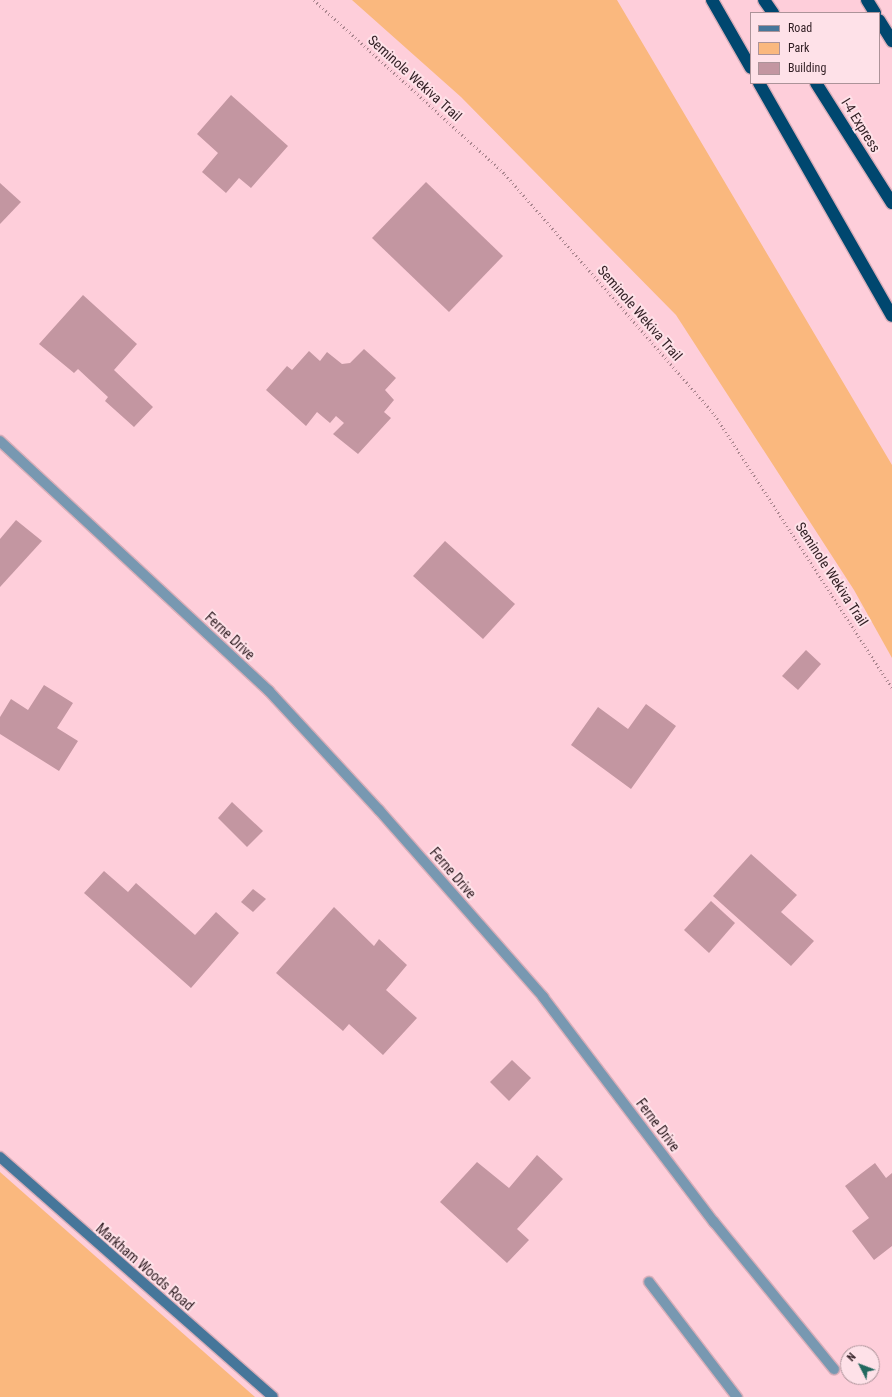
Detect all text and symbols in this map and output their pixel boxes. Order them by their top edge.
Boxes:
legend [750,12,880,84]
text: Road [788,21,812,35]
street label: Seminole Wekiva Trail [365,31,465,125]
text: Park [788,41,809,55]
text: Building [788,61,826,75]
street label: I-4 Express [838,95,884,155]
street label: Seminole Wekiva Trail [594,262,686,364]
street label: Seminole Wekiva Trail [792,519,872,629]
street label: Ferne Drive [202,609,258,663]
street label: Ferne Drive [426,844,480,902]
street label: Ferne Drive [633,1095,683,1155]
street label: Markham Woods Road [93,1220,197,1314]
north arrow [840,1345,880,1385]
text: N [844,1350,859,1364]

